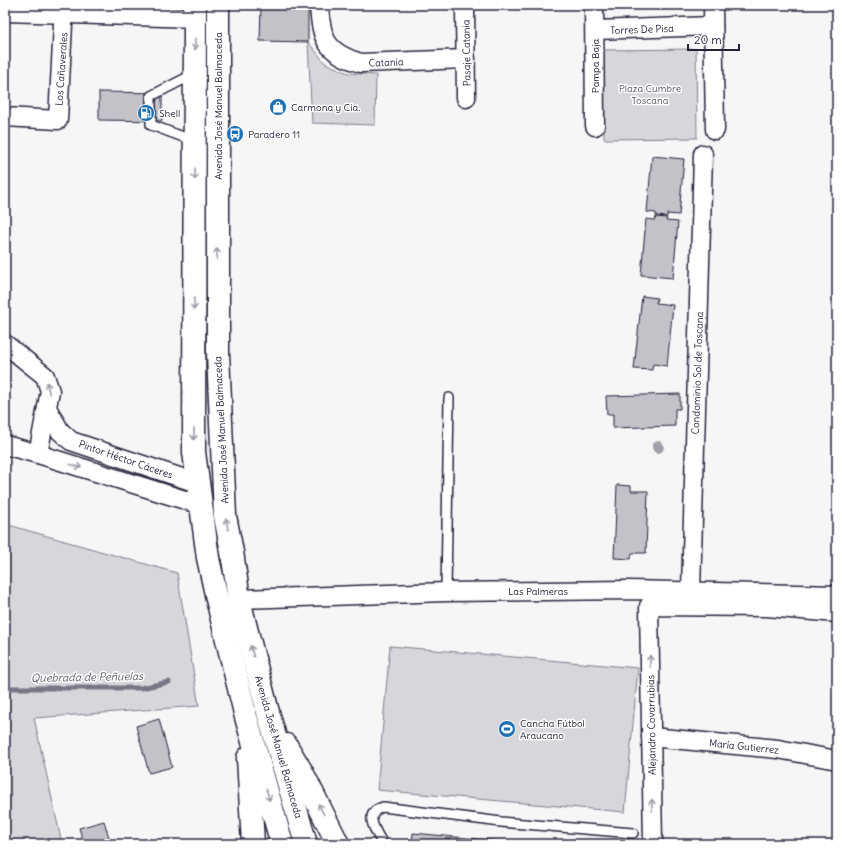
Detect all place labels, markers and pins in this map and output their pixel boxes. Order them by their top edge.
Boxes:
shop icon: Carmona y Cía. [268,97,288,117]
place label: Carmona y Cía. [291,101,360,114]
fuel station icon: Shell [136,103,156,123]
place label: Shell [159,107,180,120]
bus stop icon: Paradero 11 [225,124,245,144]
place label: Paradero 11 [248,128,300,141]
place label: Cancha Fútbol Araucano [520,717,585,742]
sports icon: Cancha Fútbol Araucano [497,719,517,739]

